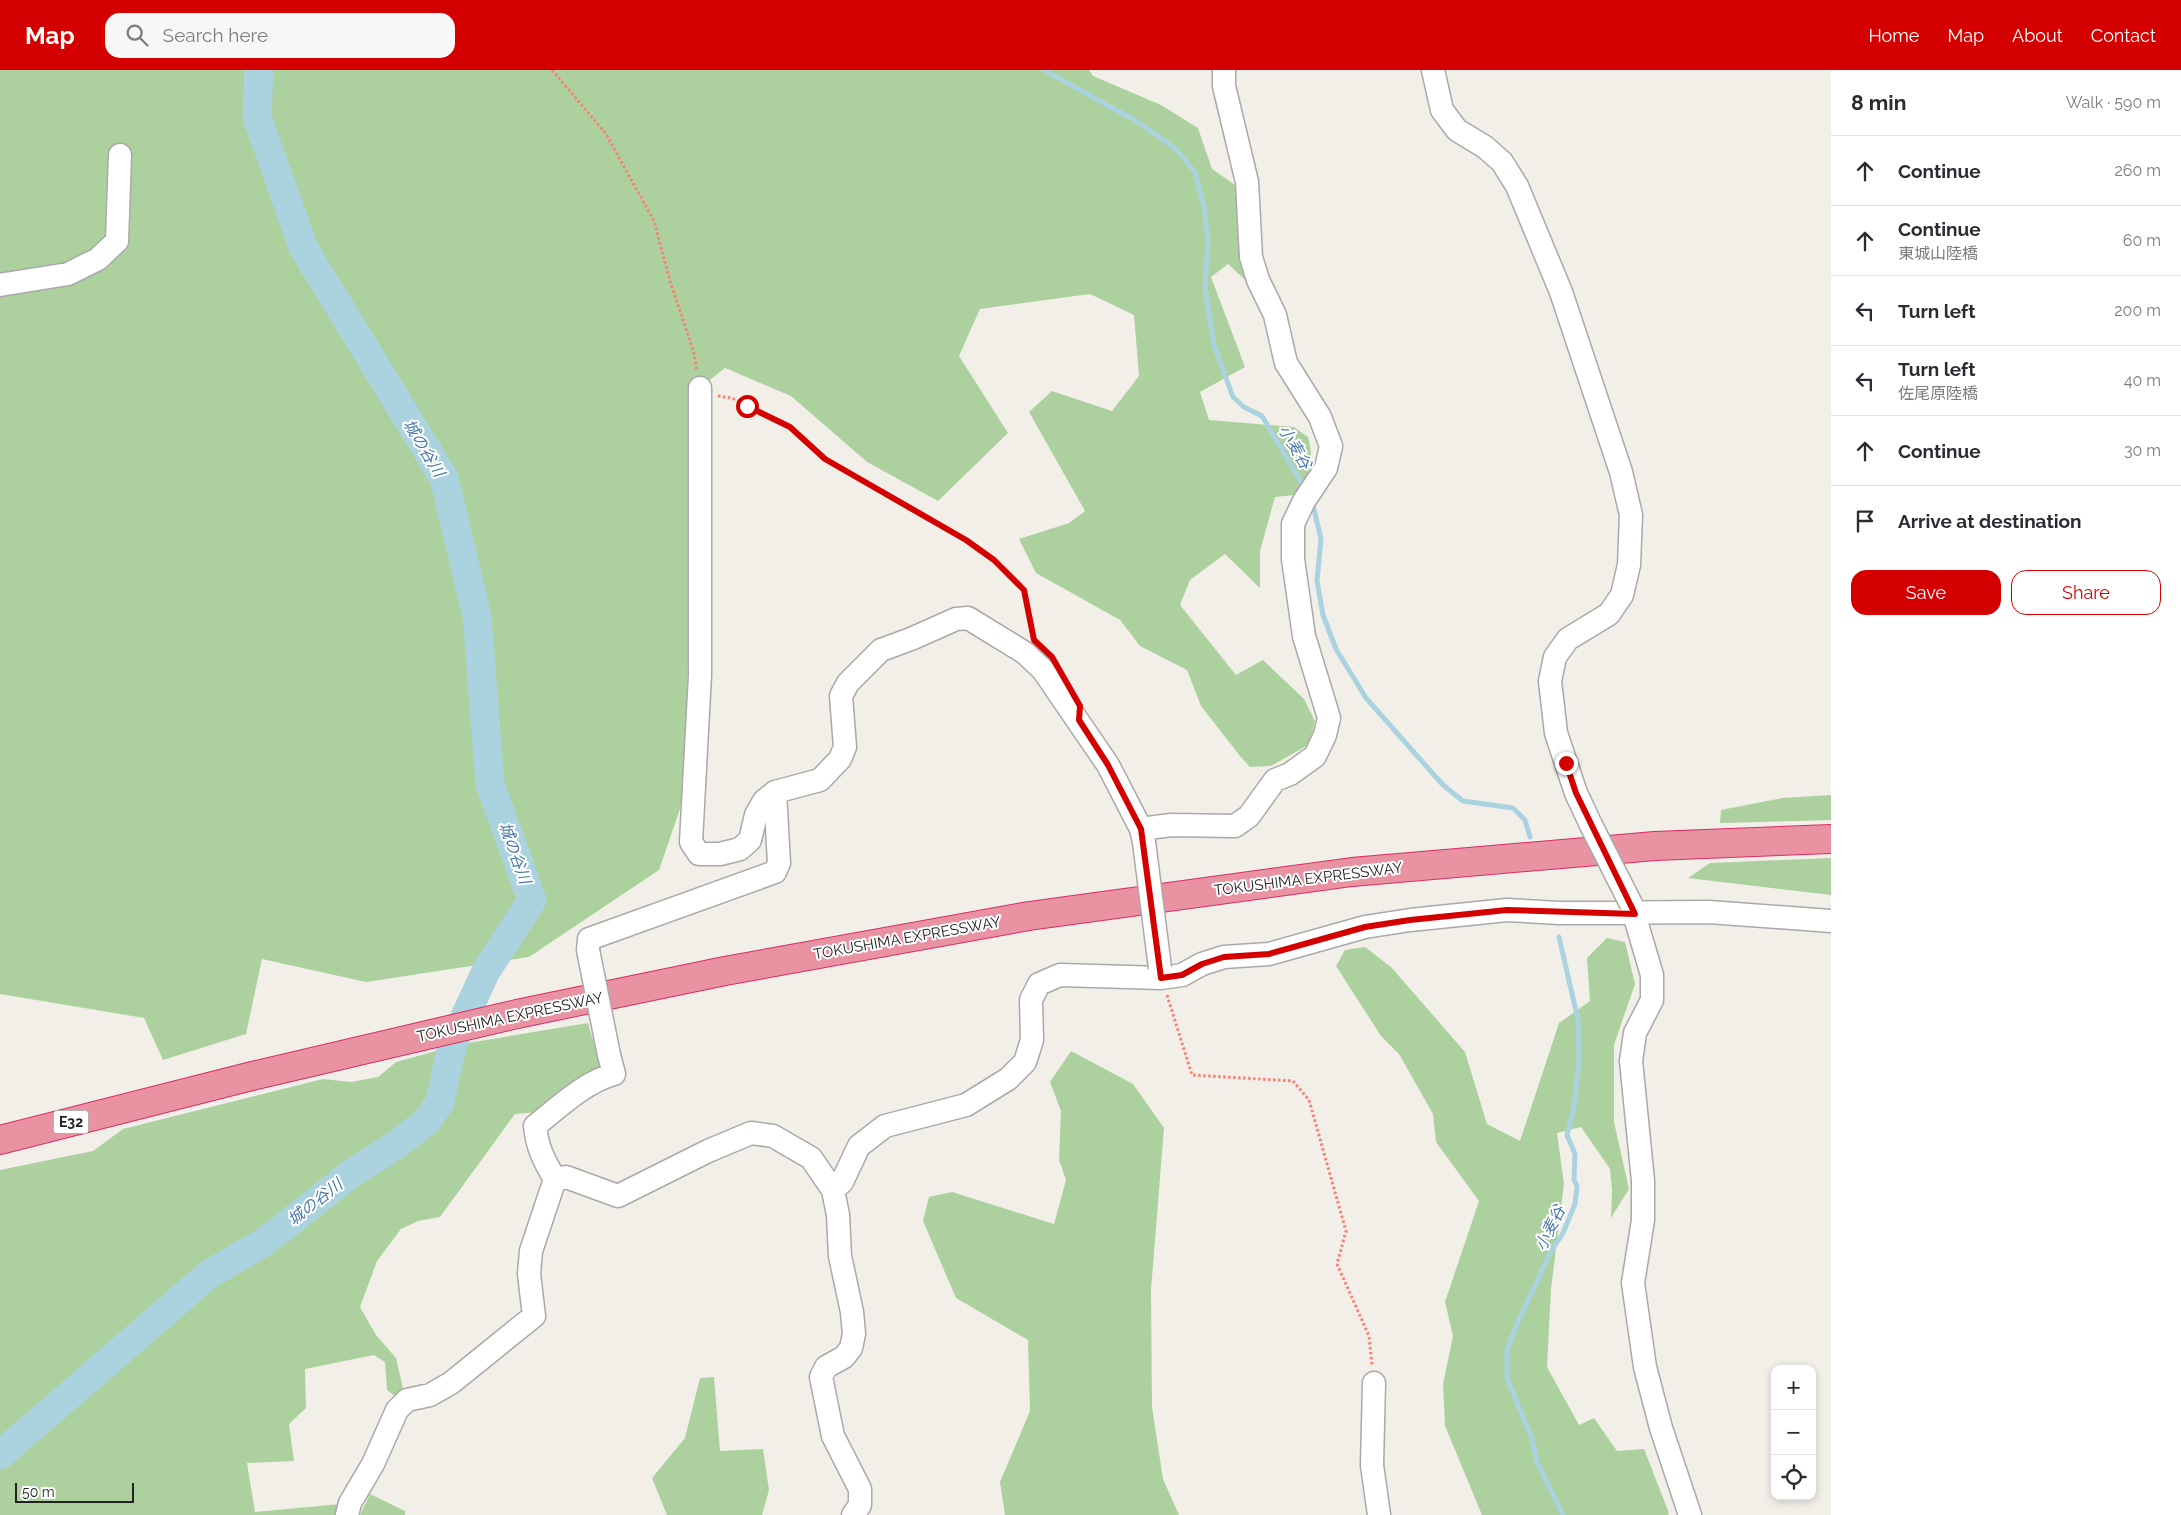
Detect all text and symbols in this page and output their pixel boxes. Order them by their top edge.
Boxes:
search box [105,13,455,58]
text: Map [25,21,75,50]
icon: search [123,21,151,49]
text: Search here [163,24,268,46]
text: Home [1868,25,1919,46]
text: Map [1947,25,1984,46]
text: About [2012,25,2063,46]
text: Contact [2091,25,2156,46]
text: 8 min [1851,90,1906,115]
text: Walk · 590 m [2066,93,2161,112]
icon: ahead [1851,157,1879,185]
text: Continue [1898,160,1981,182]
text: 260 m [2114,161,2161,180]
text: Continue [1898,218,1981,240]
icon: ahead [1851,227,1879,255]
text: 60 m [2123,231,2161,250]
text: 東城山陸橋 [1898,244,1978,263]
icon: left [1851,297,1879,325]
text: Turn left [1898,300,1975,322]
text: 200 m [2114,301,2161,320]
text: Turn left [1898,358,1975,380]
icon: left [1851,367,1879,395]
text: 40 m [2124,371,2161,390]
text: 佐尾原陸橋 [1898,384,1978,403]
route start [736,395,759,418]
water label: 城の谷川 [399,416,450,482]
water label: 小麦谷 [1274,422,1317,474]
icon: ahead [1851,437,1879,465]
text: Continue [1898,440,1981,462]
text: 30 m [2124,441,2161,460]
icon: arrive [1851,507,1879,535]
text: Arrive at destination [1898,510,2082,532]
button: Save [1851,570,2001,615]
button: Share [2011,570,2161,615]
route end [1555,752,1578,775]
water label: 城の谷川 [495,820,536,888]
street label: TOKUSHIMA EXPRESSWAY [1213,858,1404,900]
street label: TOKUSHIMA EXPRESSWAY [812,913,1002,963]
street label: TOKUSHIMA EXPRESSWAY [415,988,605,1046]
road number: E32 [54,1110,88,1134]
water label: 城の谷川 [284,1174,348,1229]
water label: 小麦谷 [1531,1200,1570,1254]
map controls [1771,1365,1816,1500]
button: + [1771,1365,1816,1410]
button: − [1771,1410,1816,1455]
button: locate [1771,1455,1816,1500]
scale bar [15,1480,134,1503]
text: 50 m [22,1484,55,1500]

